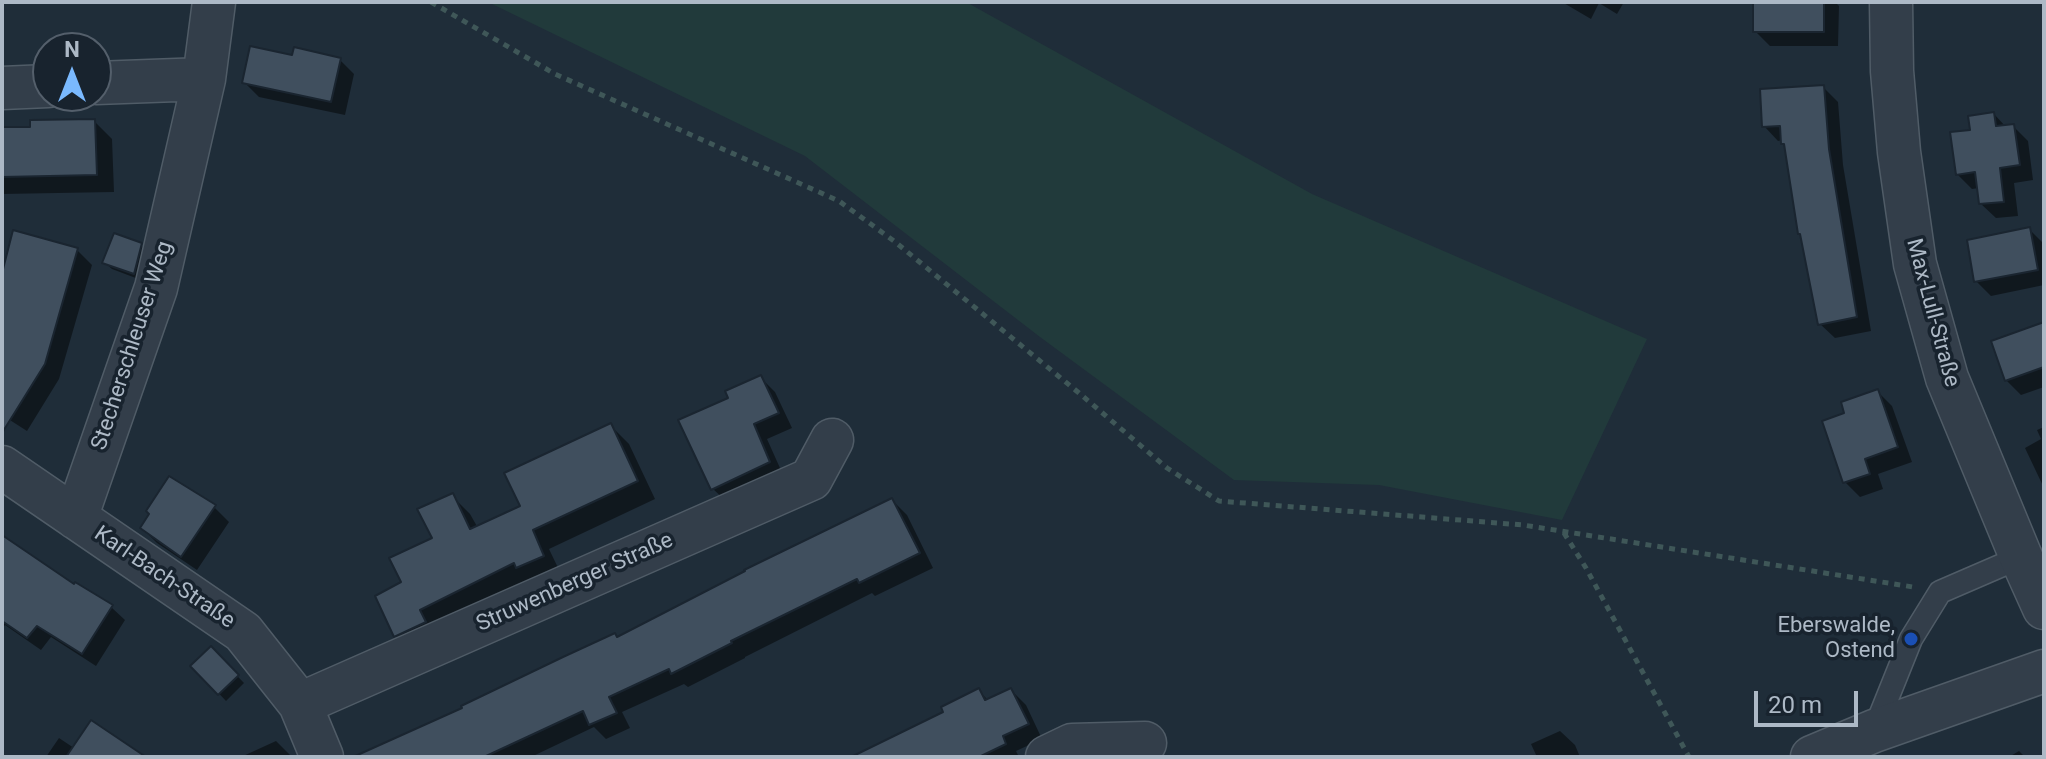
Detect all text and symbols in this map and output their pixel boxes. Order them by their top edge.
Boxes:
north arrow [32,32,112,112]
text: N [64,37,80,62]
street label: Max-Lull-Straße [1900,236,1964,390]
street label: Stecherschleuser Weg [87,238,179,454]
street label: Karl-Bach-Straße [89,521,239,635]
street label: Struwenberger Straße [473,528,677,638]
place label: Eberswalde, Ostend [1777,613,1895,664]
marker: Eberswalde, Ostend [1902,630,1920,648]
scale bar [1758,675,1862,725]
text: 20 m [1768,691,1822,719]

